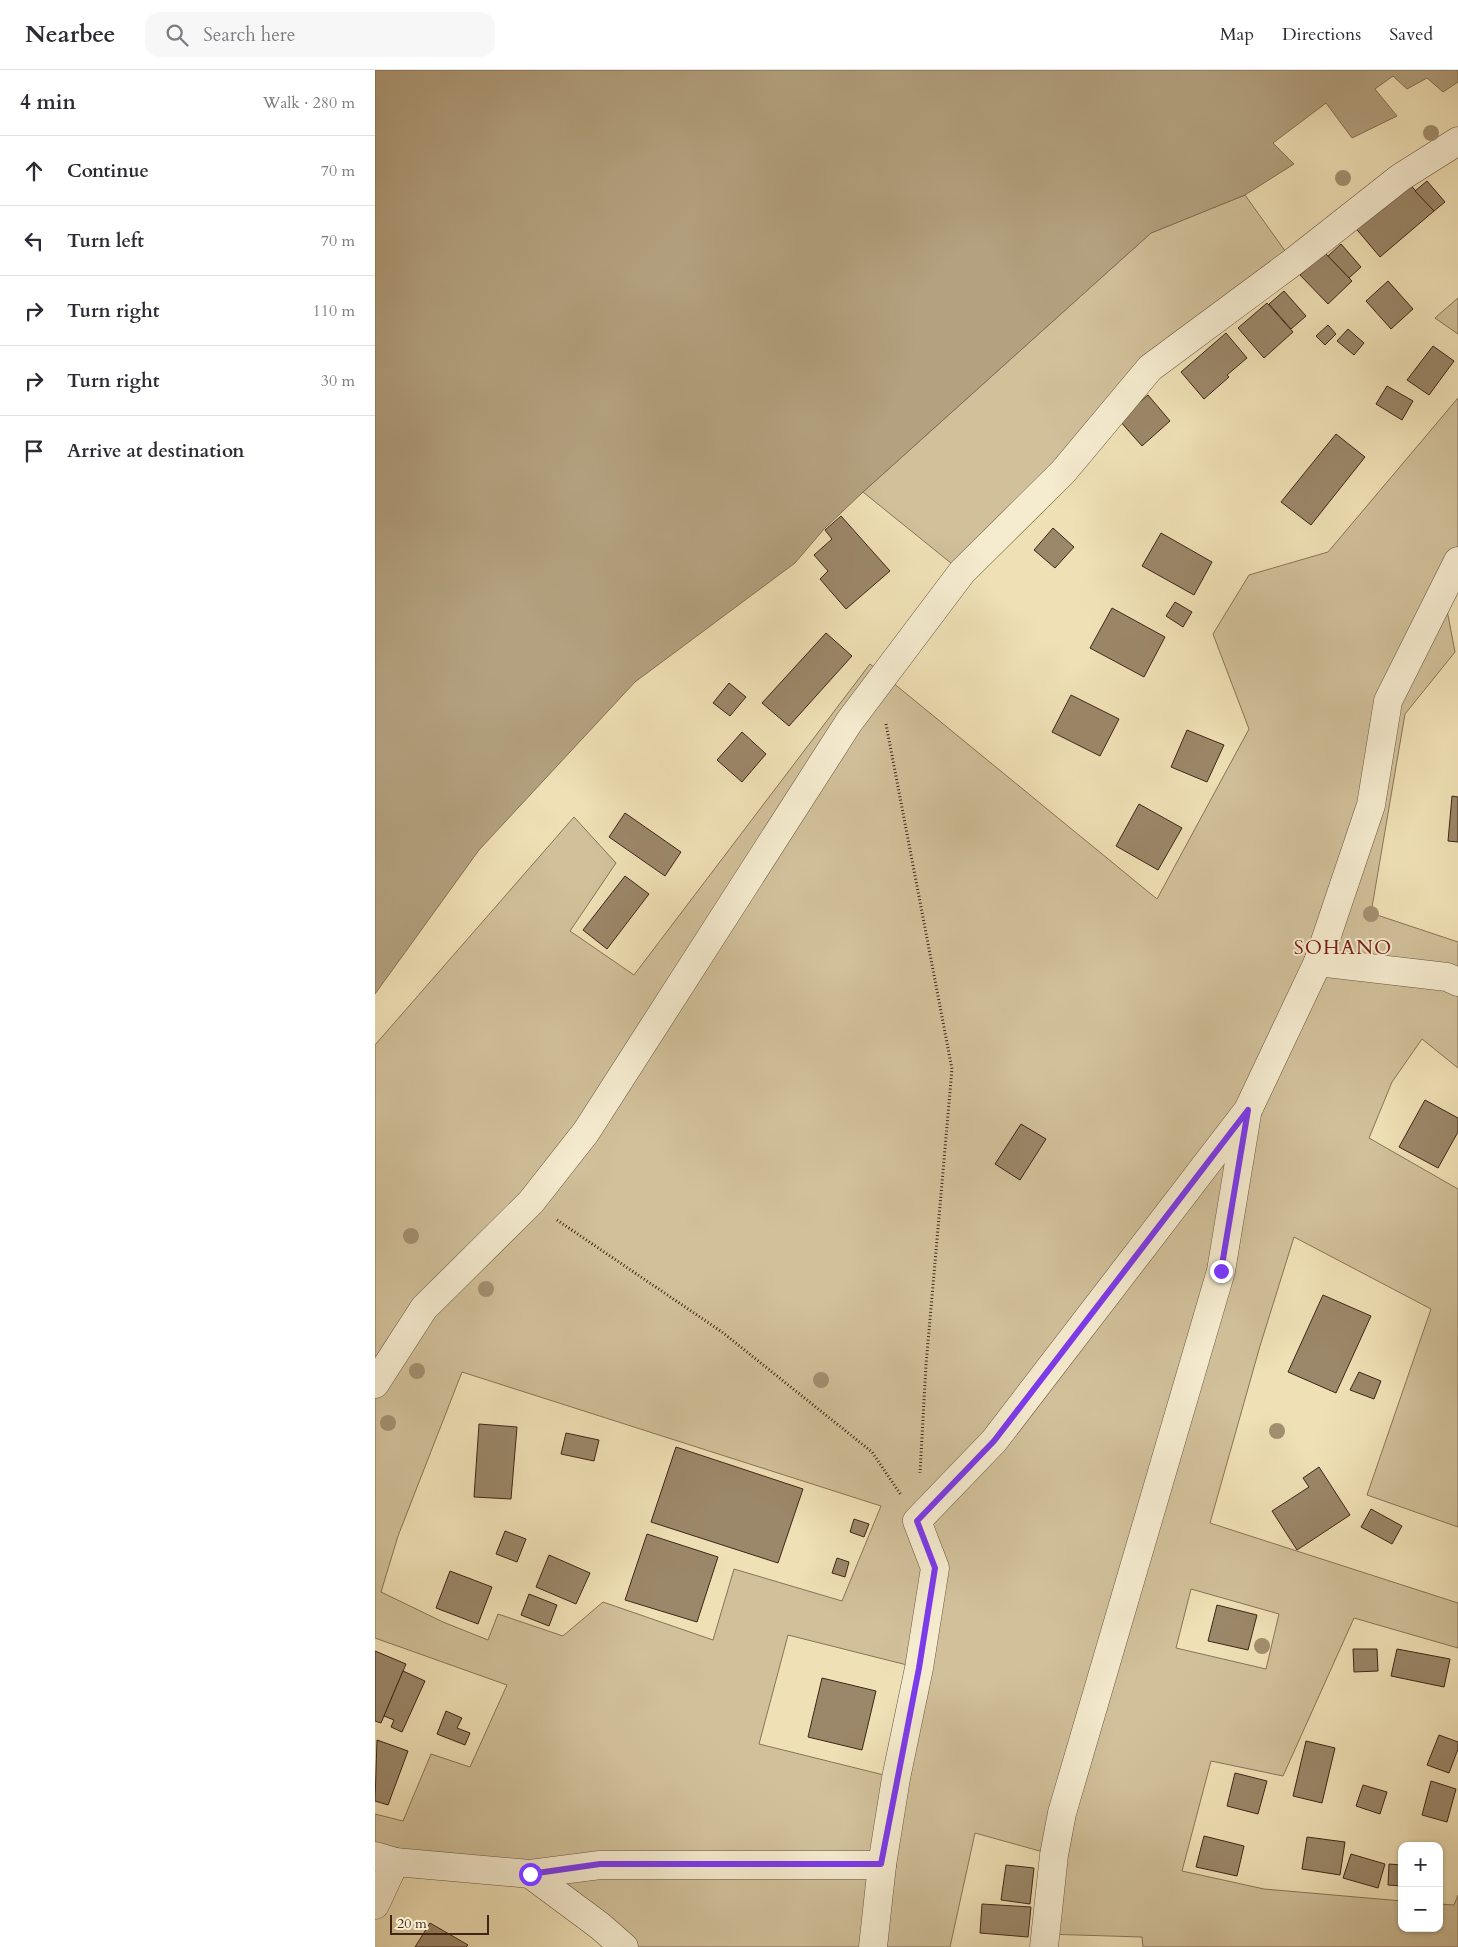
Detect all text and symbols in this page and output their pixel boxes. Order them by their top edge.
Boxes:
search box [145,12,495,57]
text: Nearbee [25,18,115,51]
icon: search [163,21,191,49]
text: Search here [203,22,295,48]
text: Map [1220,22,1254,47]
text: Directions [1282,22,1361,47]
text: Saved [1389,22,1433,47]
text: 4 min [20,88,76,117]
text: Walk · 280 m [263,92,355,114]
icon: ahead [20,157,48,185]
text: Continue [67,158,149,184]
text: 70 m [321,160,355,182]
icon: left [20,227,48,255]
text: Turn left [67,228,144,254]
text: 70 m [321,230,355,252]
icon: right [20,297,48,325]
text: Turn right [67,298,159,324]
text: 110 m [313,300,355,322]
icon: right [20,367,48,395]
text: Turn right [67,368,159,394]
text: 30 m [321,370,355,392]
icon: arrive [20,437,48,465]
text: Arrive at destination [67,438,244,464]
district label: SOHANO [1294,934,1392,961]
route end [1210,1260,1233,1283]
map controls [1398,1842,1443,1932]
button: + [1398,1842,1443,1887]
route start [519,1863,542,1886]
button: − [1398,1887,1443,1932]
scale bar [390,1912,489,1935]
text: 20 m [397,1914,427,1933]

